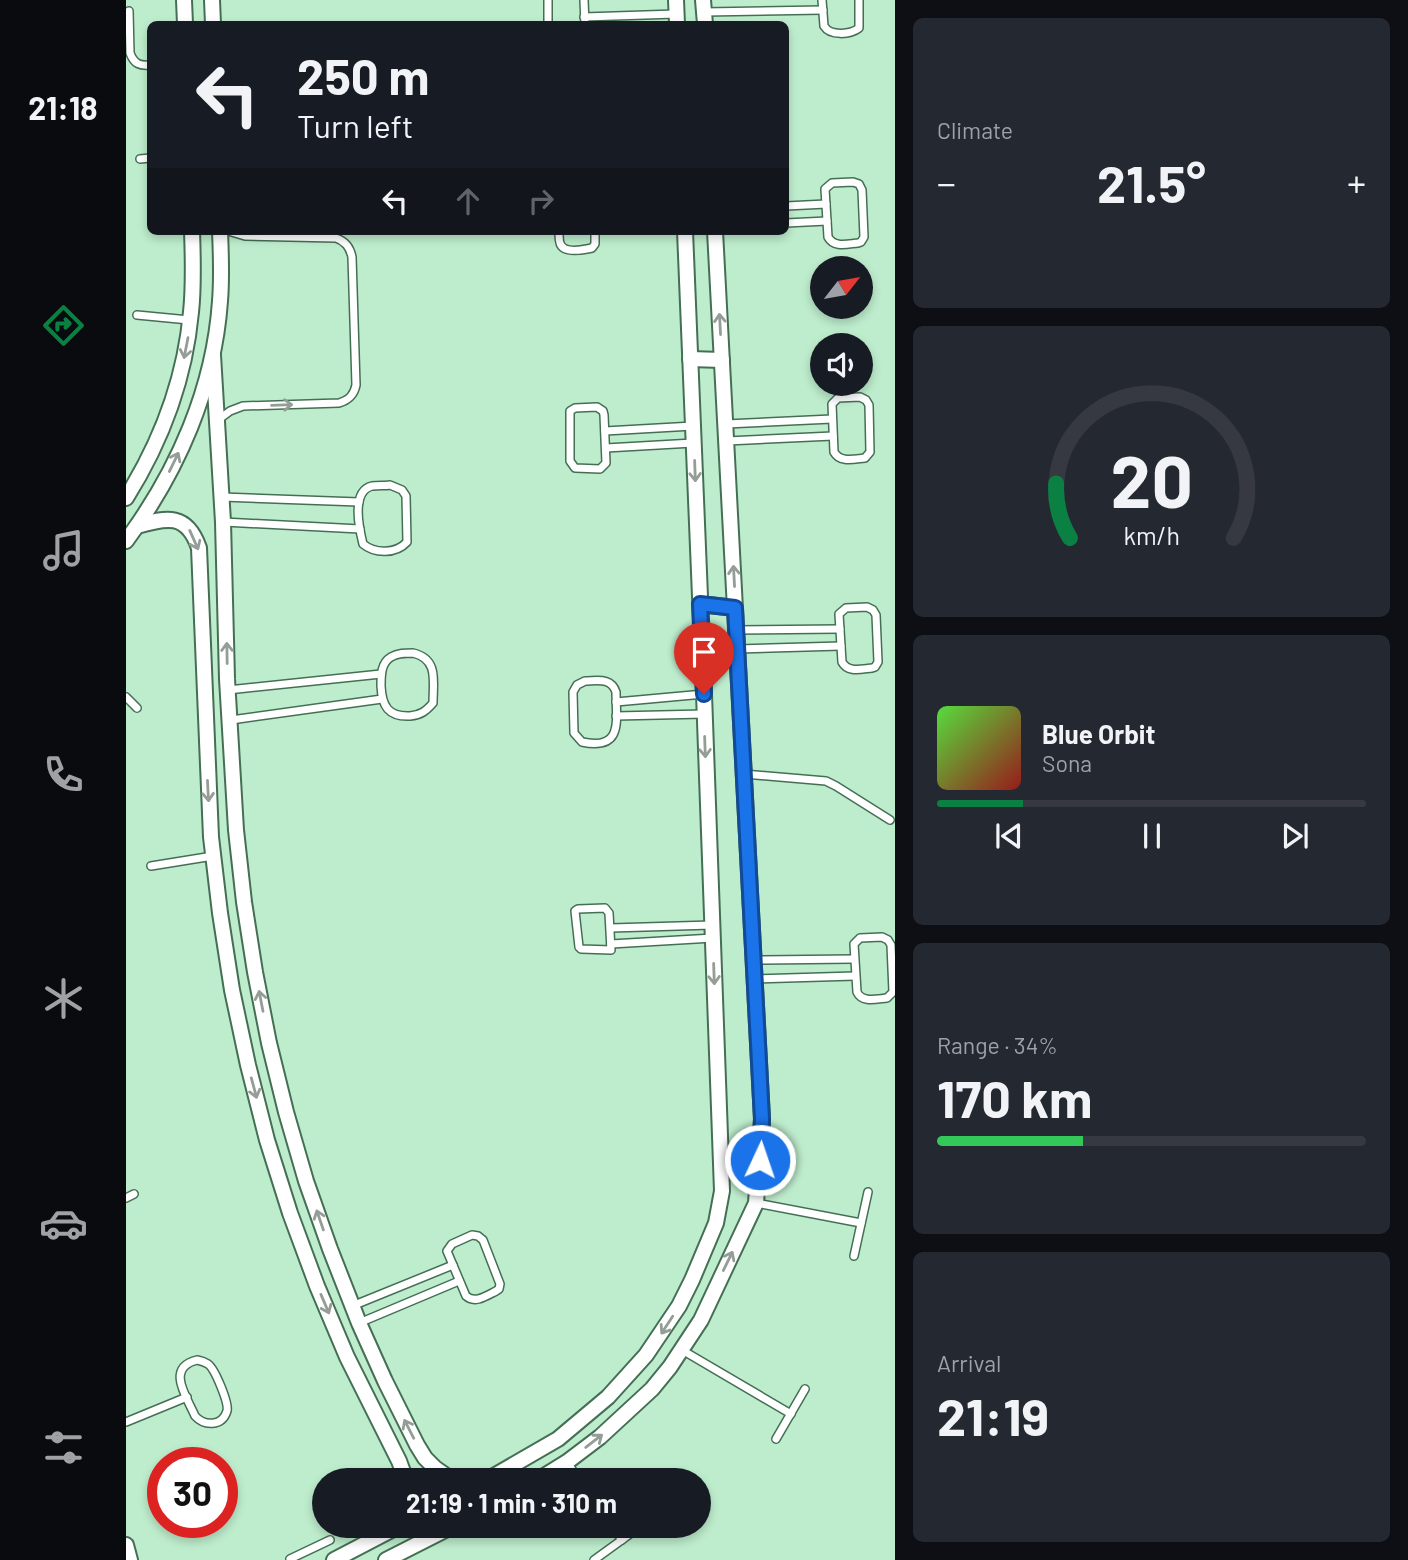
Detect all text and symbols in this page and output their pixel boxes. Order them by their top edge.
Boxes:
text: 250 m [297,46,430,105]
icon: left [182,49,273,140]
text: 21:18 [28,88,98,126]
text: Turn left [297,106,414,144]
text: Climate [937,116,1013,144]
text: 21.5° [1097,151,1206,213]
text: − [937,159,956,205]
text: + [1347,159,1366,205]
icon: left [376,182,414,220]
icon: ahead [449,182,487,220]
icon: right [522,182,560,220]
north arrow [810,256,873,318]
map controls [810,256,873,396]
icon: directions [39,301,88,350]
one-way arrow [714,313,727,336]
button: sound [810,333,873,396]
one-way arrow [179,336,192,359]
one-way arrow [270,399,293,412]
text: 20 [1110,435,1193,523]
one-way arrow [168,452,182,473]
one-way arrow [688,459,701,482]
text: km/h [1123,519,1180,549]
icon: music [39,526,88,575]
one-way arrow [188,529,201,550]
one-way arrow [727,564,740,587]
pin [674,622,734,694]
icon: arrive [685,633,723,671]
one-way arrow [220,642,233,665]
text: Blue Orbit [1042,718,1155,749]
one-way arrow [699,735,712,758]
text: Sona [1042,749,1092,777]
icon: phone [39,750,88,799]
one-way arrow [202,779,215,802]
icon: previous [990,817,1028,855]
icon: pause [1133,817,1171,855]
icon: next [1276,817,1314,855]
one-way arrow [708,962,721,985]
icon: climate [39,974,88,1023]
one-way arrow [253,990,267,1013]
text: Range · 34% [937,1031,1058,1059]
text: 170 km [937,1066,1092,1128]
one-way arrow [248,1076,261,1098]
position arrow [723,1123,797,1197]
icon: car [39,1199,88,1248]
one-way arrow [313,1210,325,1232]
one-way arrow [723,1251,736,1272]
one-way arrow [319,1292,332,1314]
one-way arrow [659,1315,673,1335]
text: Arrival [937,1349,1001,1377]
text: 21:19 [937,1384,1049,1446]
one-way arrow [402,1419,415,1440]
icon: filters [39,1423,88,1472]
one-way arrow [584,1434,603,1449]
speed limit sign: 30 [147,1447,238,1538]
text: 21:19 · 1 min · 310 m [406,1487,617,1518]

